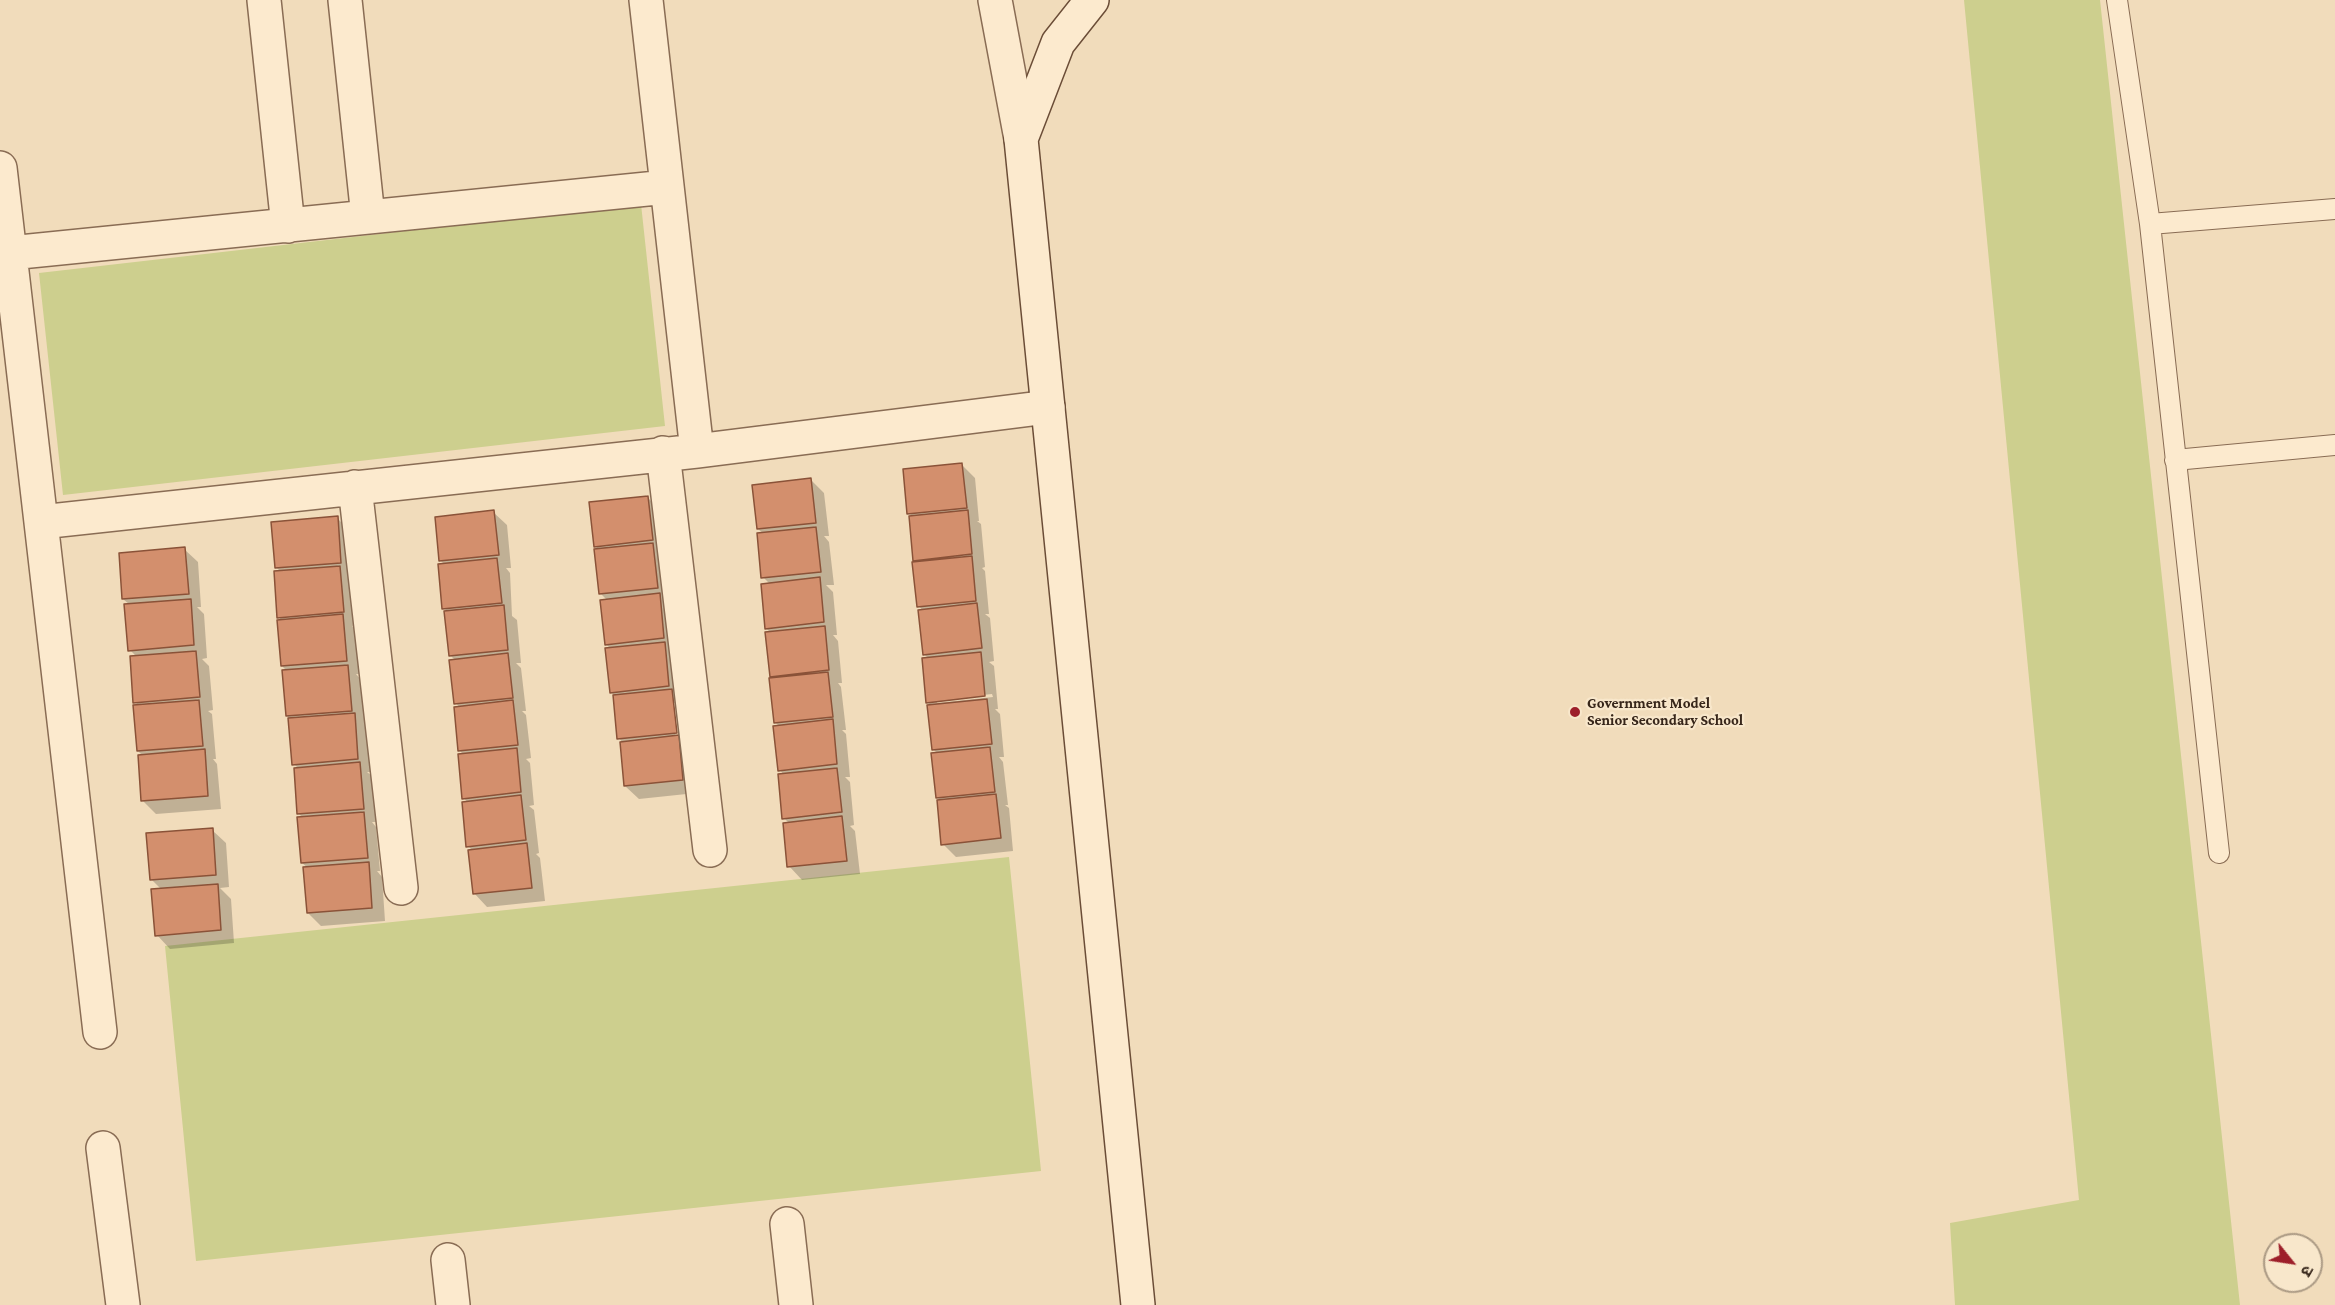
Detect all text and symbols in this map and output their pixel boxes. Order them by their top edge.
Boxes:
place label: Government Model Senior Secondary School [1587,694,1743,729]
marker: Government Model Senior Secondary School [1568,705,1582,719]
north arrow [2263,1233,2323,1293]
text: उ [2298,1263,2317,1280]

